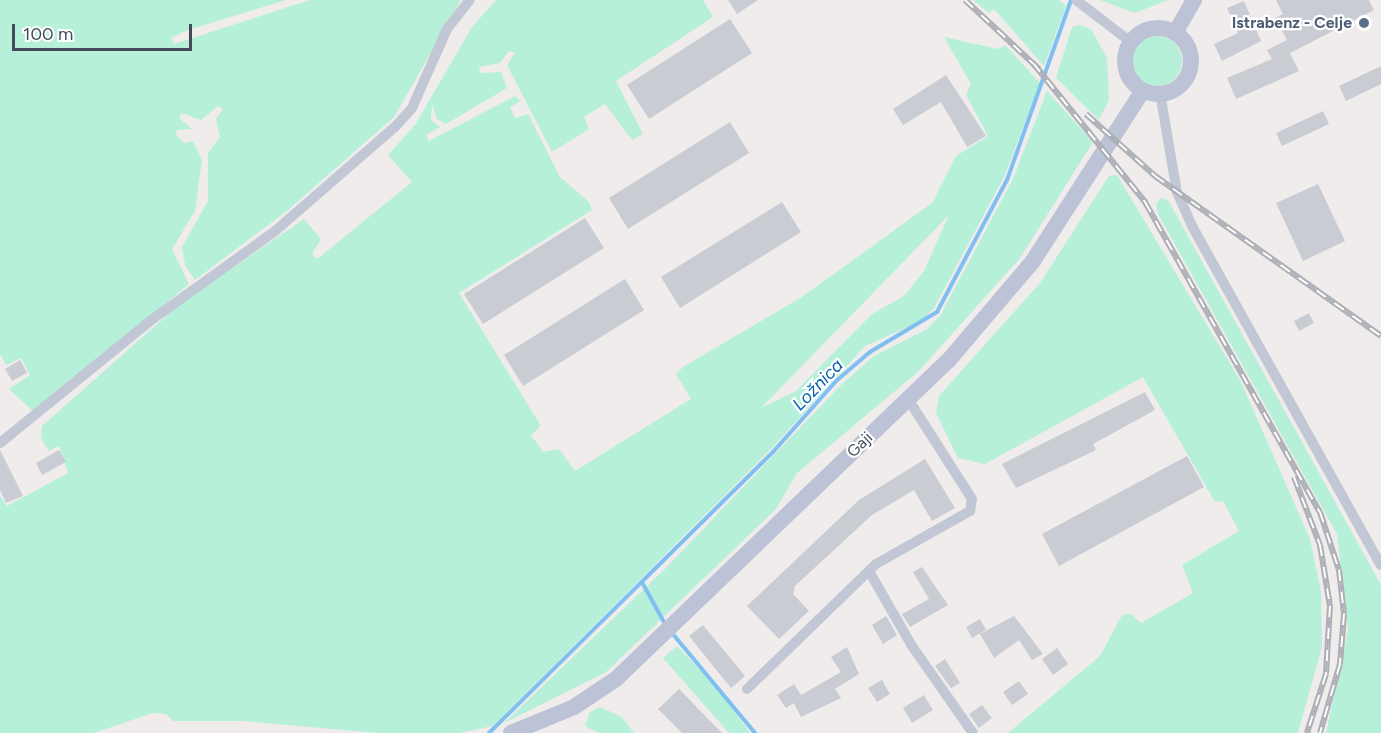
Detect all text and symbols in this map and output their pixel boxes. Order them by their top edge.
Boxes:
scale bar [15,12,195,50]
place label: Istrabenz - Celje [1232,13,1352,33]
marker: Istrabenz - Celje [1357,16,1371,30]
text: 100 m [23,23,73,45]
water label: Ložnica [788,355,848,415]
street label: Gaji [843,428,877,462]

